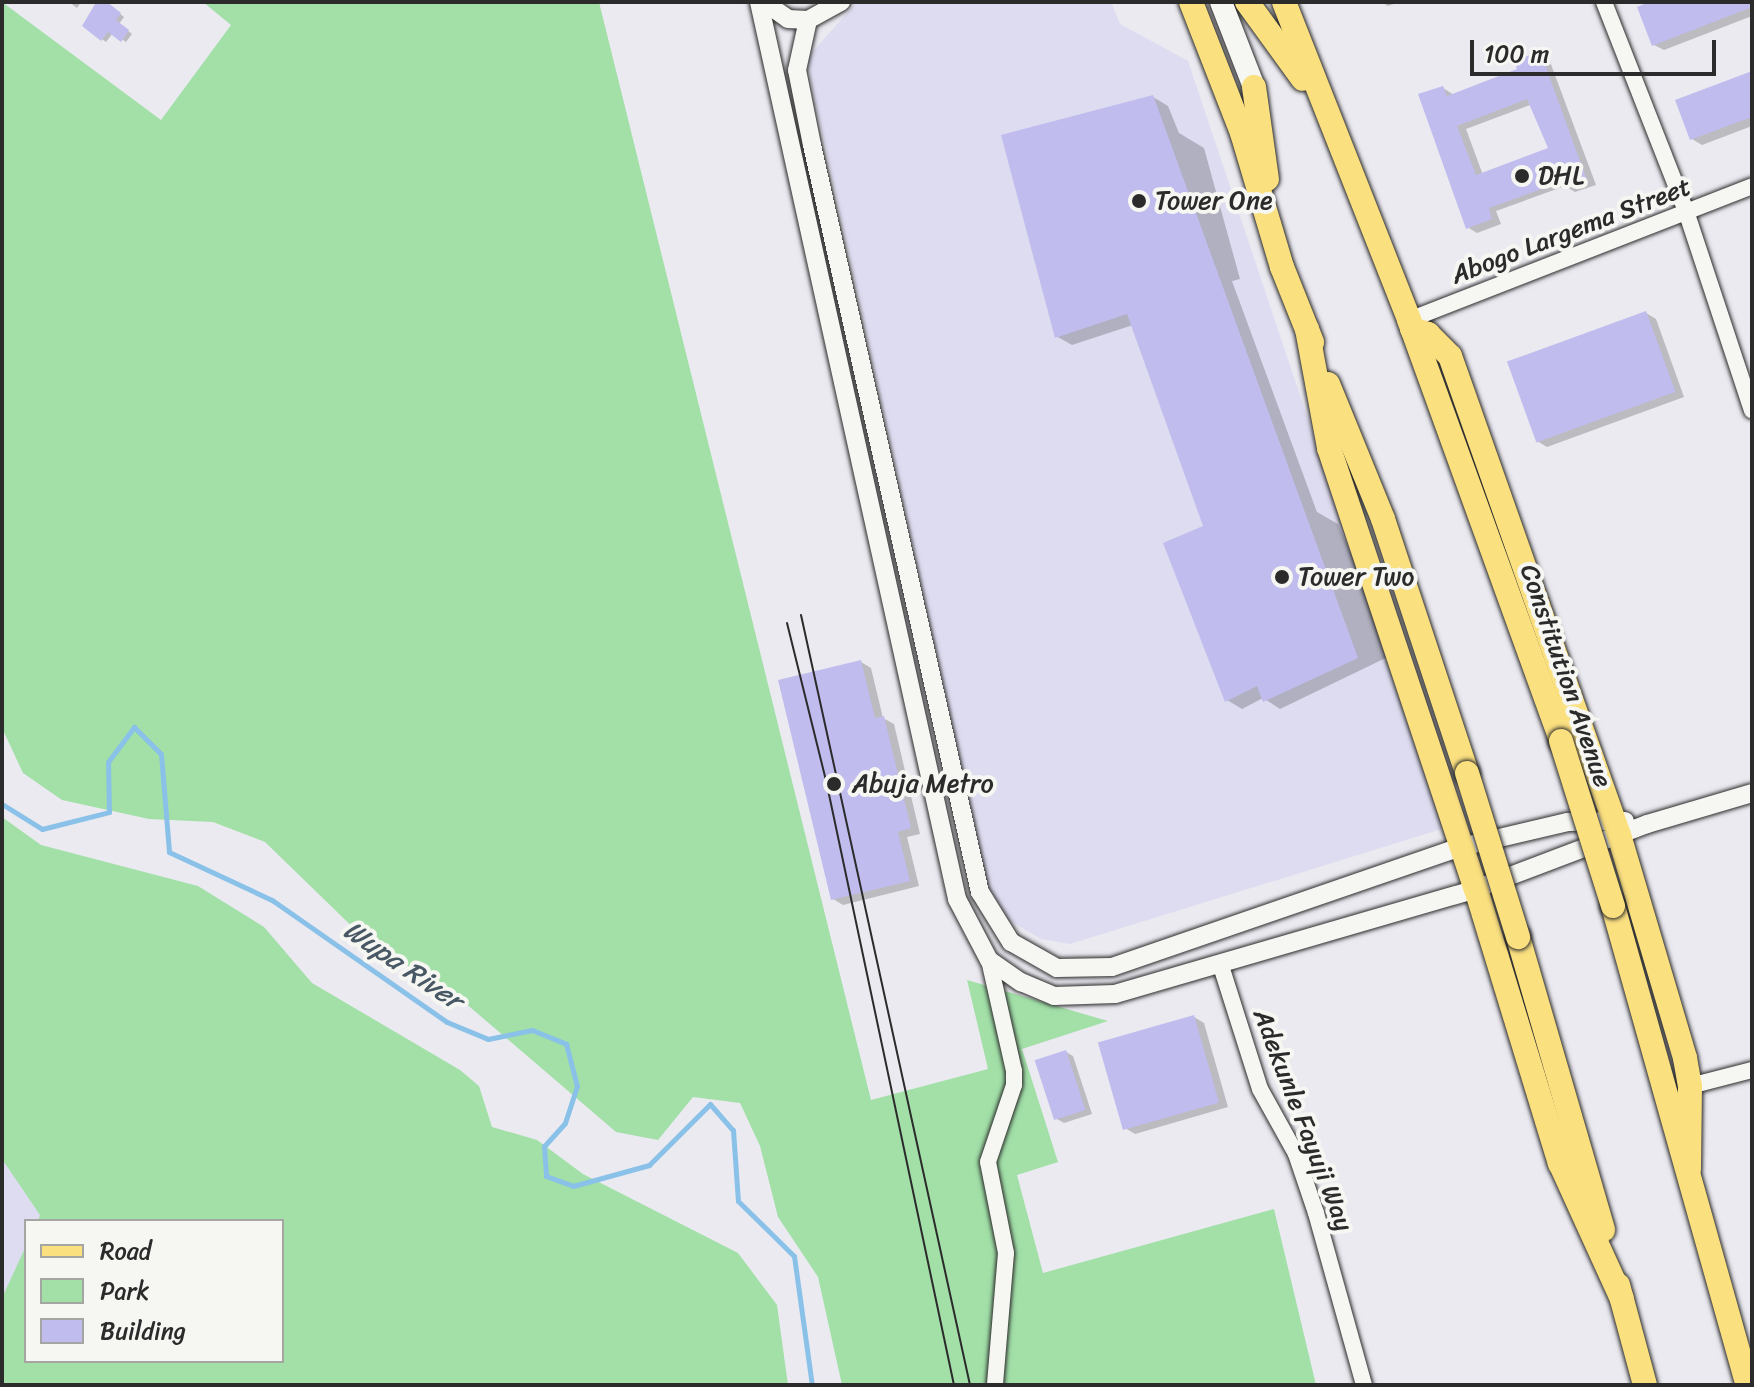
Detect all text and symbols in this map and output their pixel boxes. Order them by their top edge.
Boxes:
scale bar [1474,24,1720,74]
text: 100 m [1484,33,1549,75]
place label: DHL [1538,160,1584,192]
marker: DHL [1513,167,1531,185]
street label: Abogo Largema Street [1446,171,1696,291]
place label: Tower One [1155,185,1273,217]
marker: Tower One [1130,192,1148,210]
street label: Constitution Avenue [1513,560,1619,792]
place label: Tower Two [1298,561,1415,593]
marker: Tower Two [1273,568,1291,586]
place label: Abuja Metro [852,768,995,800]
marker: Abuja Metro [823,773,845,795]
water label: Wupa River [337,913,469,1017]
street label: Adekunle Fayuji Way [1246,1004,1360,1236]
legend [24,1219,284,1363]
text: Road [100,1230,151,1272]
text: Park [100,1270,149,1312]
text: Building [100,1310,186,1352]

